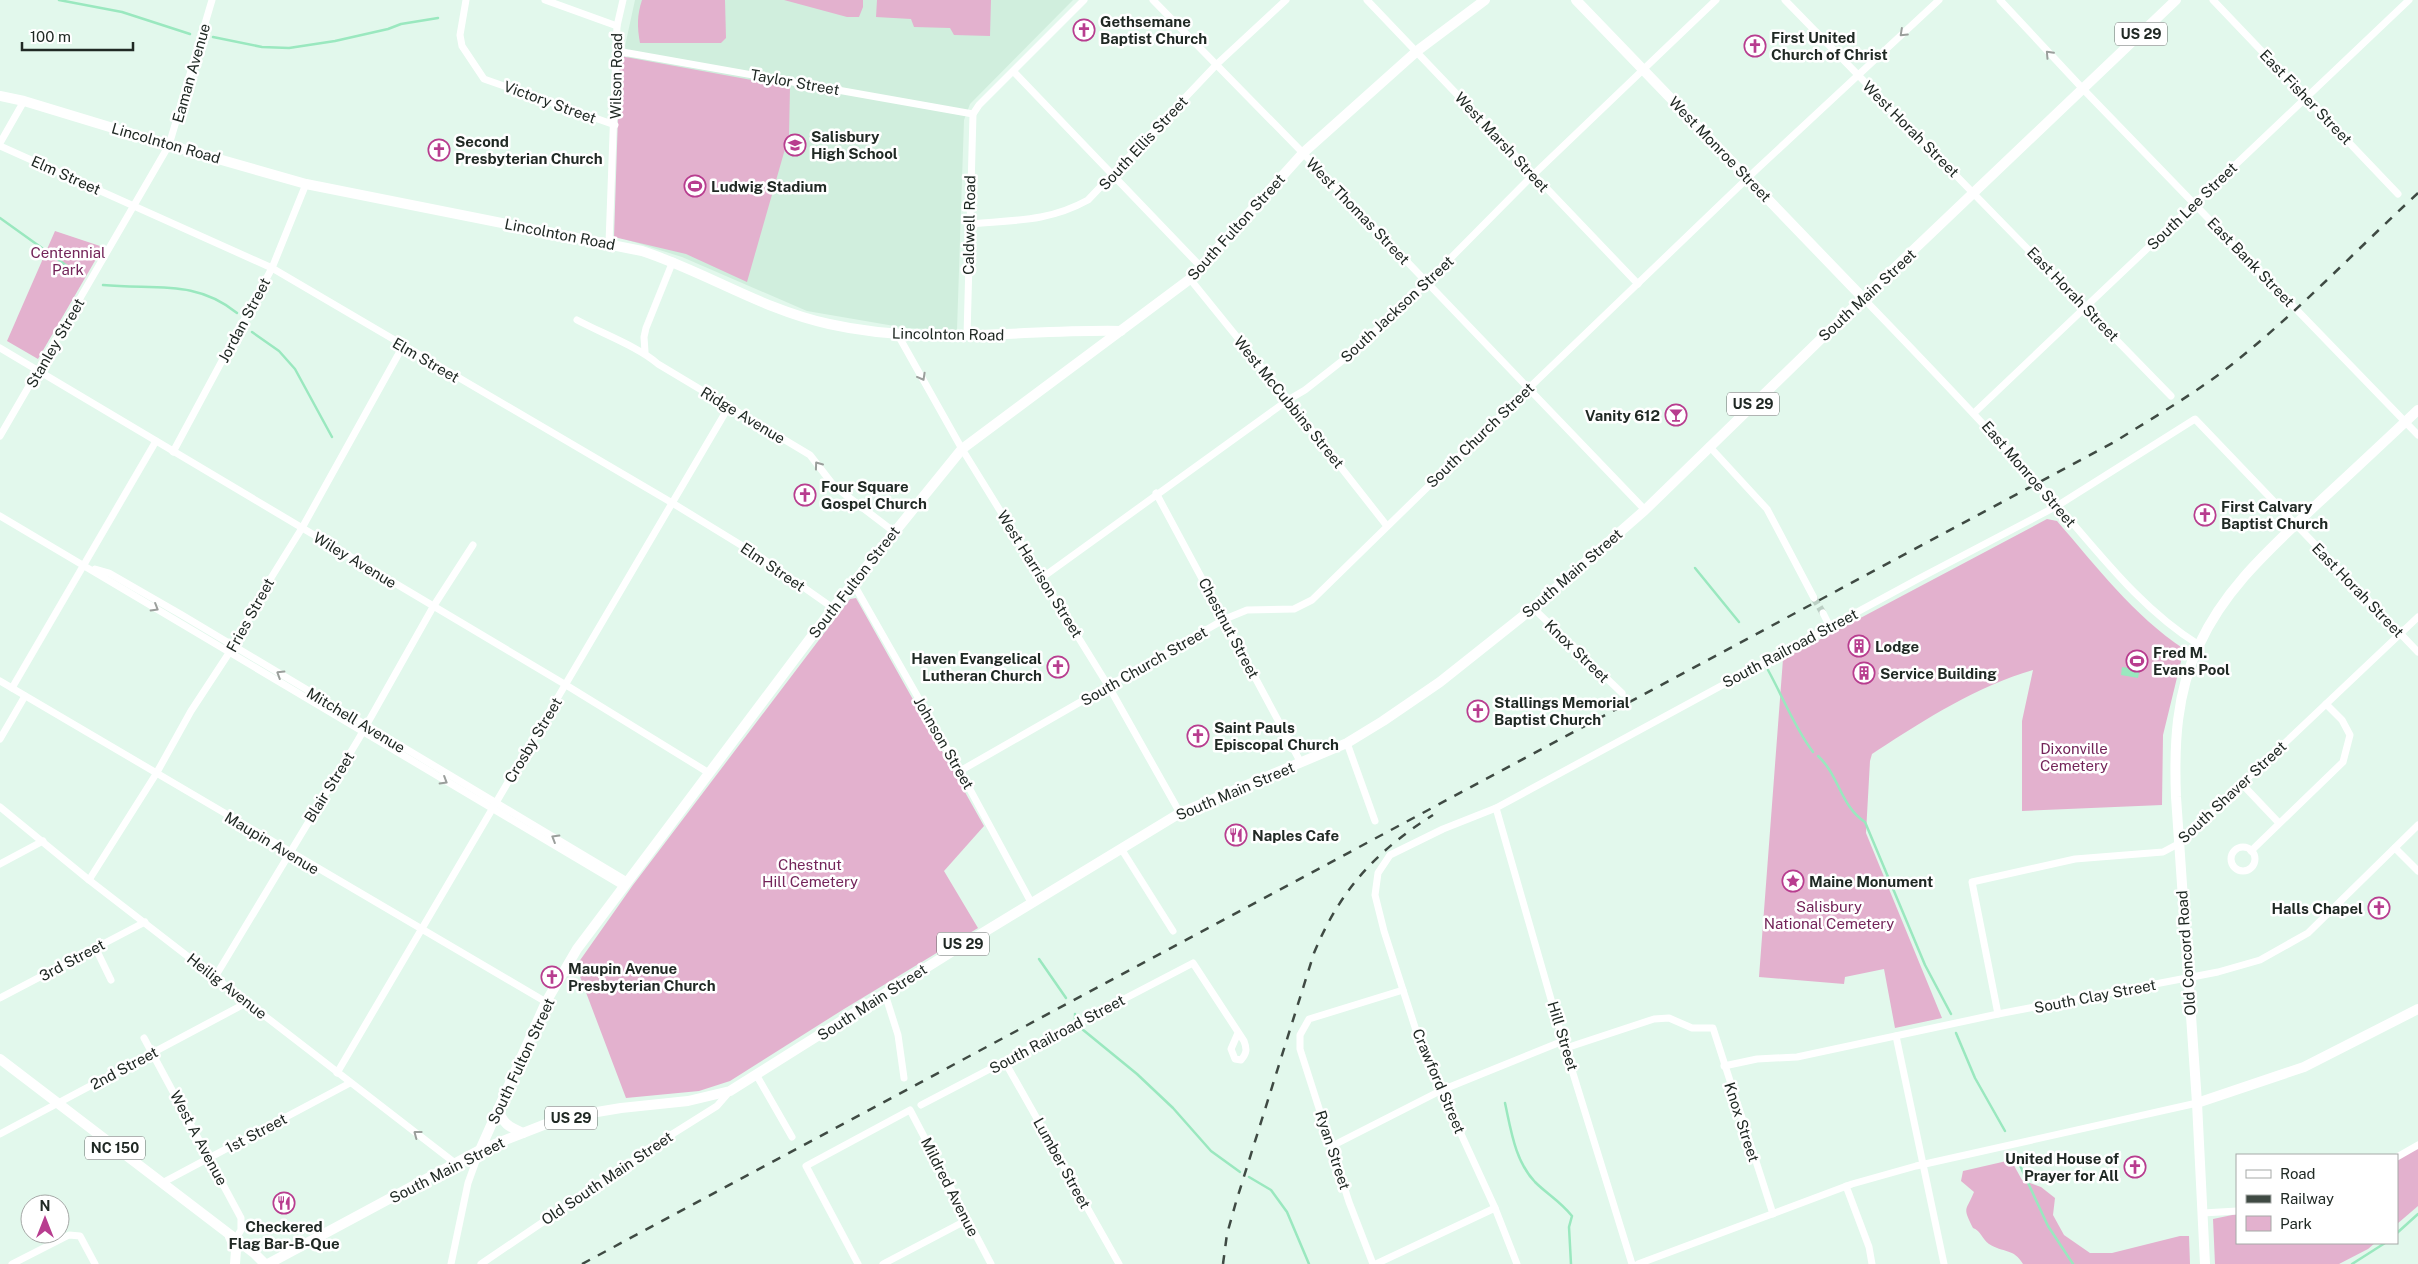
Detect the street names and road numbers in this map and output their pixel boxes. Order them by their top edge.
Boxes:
street label: Eaman Avenue [169,21,213,125]
road number: US 29 [2115,22,2167,46]
street label: Wilson Road [607,33,625,119]
street label: East Fisher Street [2256,46,2356,148]
street label: Taylor Street [749,66,841,98]
street label: Victory Street [501,77,599,127]
street label: West Horah Street [1859,77,1963,181]
street label: West Marsh Street [1451,89,1553,195]
street label: South Ellis Street [1095,92,1191,193]
street label: West Monroe Street [1665,93,1775,205]
street label: Lincolnton Road [110,119,222,167]
street label: Elm Street [29,152,103,198]
street label: West Thomas Street [1303,154,1413,268]
street label: South Lee Street [2144,159,2240,253]
street label: South Fulton Street [1184,170,1288,284]
street label: Caldwell Road [960,175,978,275]
street label: East Bank Street [2204,214,2298,310]
street label: Lincolnton Road [503,215,617,253]
street label: East Horah Street [2024,243,2122,345]
street label: South Main Street [1815,245,1919,344]
street label: South Jackson Street [1337,252,1457,366]
street label: Jordan Street [215,275,274,365]
street label: Stanley Street [23,295,88,391]
street label: Lincolnton Road [892,325,1004,343]
street label: West McCubbins Street [1231,333,1348,471]
street label: Elm Street [390,334,462,386]
street label: South Church Street [1423,379,1537,491]
street label: Ridge Avenue [698,383,788,447]
road number: US 29 [1727,392,1779,416]
street label: East Monroe Street [1978,418,2080,531]
street label: West Harrison Street [994,507,1086,641]
street label: South Fulton Street [805,523,903,641]
street label: South Main Street [1519,525,1626,621]
street label: Wiley Avenue [310,529,400,591]
street label: Elm Street [738,539,809,595]
street label: East Horah Street [2309,539,2407,641]
street label: Fries Street [223,575,277,655]
street label: Chestnut Street [1195,575,1263,681]
street label: South Railroad Street [1719,605,1861,691]
street label: Knox Street [1541,616,1613,686]
street label: South Church Street [1078,623,1210,709]
street label: Mitchell Avenue [304,684,408,756]
street label: Crosby Street [501,694,565,786]
street label: Johnson Street [911,694,977,792]
street label: South Shaver Street [2175,737,2290,846]
street label: Blair Street [301,748,357,825]
street label: South Main Street [1173,758,1297,824]
street label: Maupin Avenue [222,808,322,878]
street label: Old Concord Road [2173,890,2199,1016]
road number: US 29 [937,932,989,956]
street label: 3rd Street [36,936,108,984]
street label: Heilig Avenue [184,950,270,1022]
street label: South Main Street [814,960,930,1044]
street label: South Clay Street [2033,976,2157,1016]
street label: South Railroad Street [986,991,1128,1077]
street label: South Fulton Street [484,995,558,1127]
street label: Hill Street [1544,999,1582,1073]
street label: Crawford Street [1409,1026,1469,1136]
street label: 2nd Street [87,1043,161,1093]
street label: Knox Street [1721,1080,1763,1164]
street label: West A Avenue [167,1088,231,1188]
road number: US 29 [545,1106,597,1130]
street label: Ryan Street [1312,1108,1354,1192]
street label: 1st Street [223,1110,290,1156]
street label: Lumber Street [1030,1115,1094,1212]
street label: Old South Main Street [538,1128,676,1228]
street label: South Main Street [387,1134,507,1206]
street label: Mildred Avenue [918,1135,982,1239]
road number: NC 150 [85,1136,145,1160]

